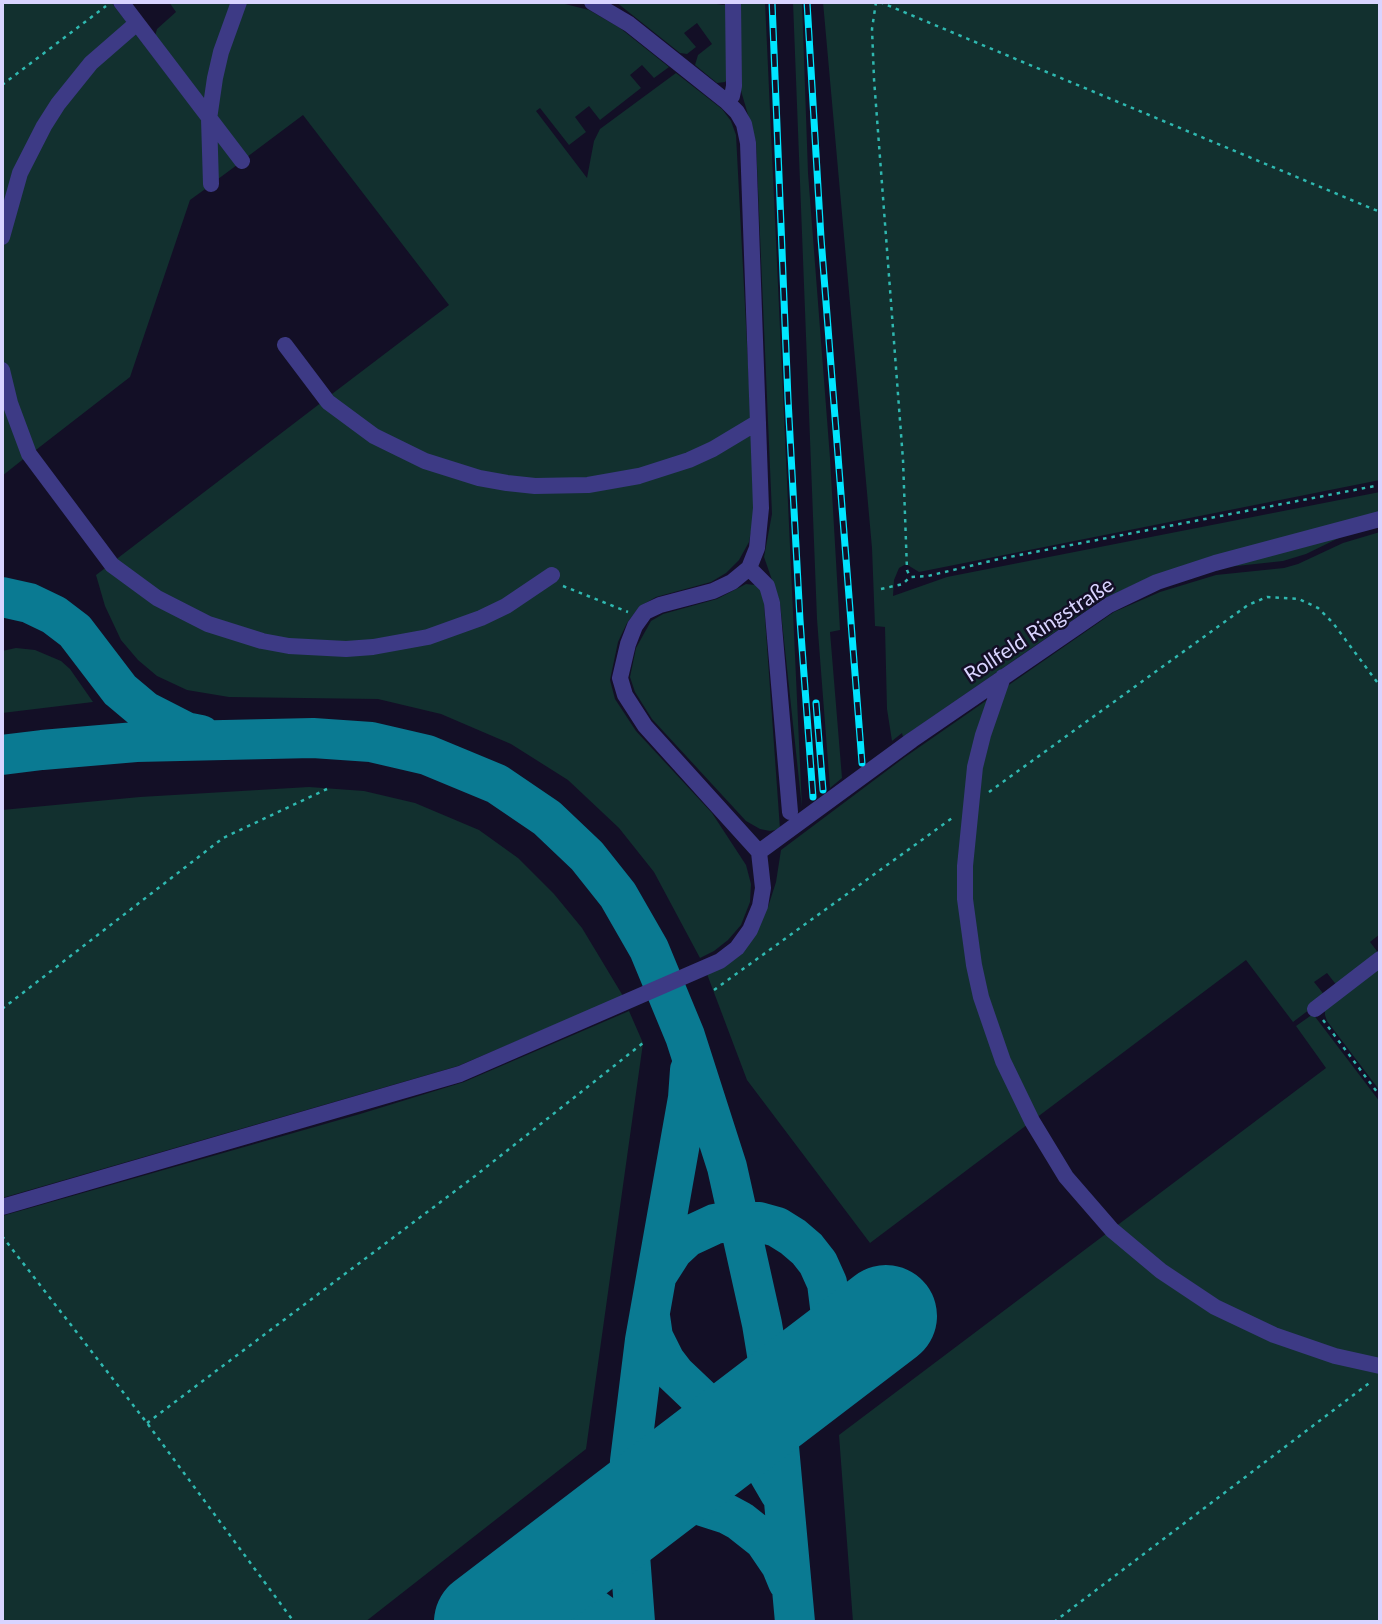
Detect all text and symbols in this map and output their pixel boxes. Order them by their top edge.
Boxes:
street label: Rollfeld Ringstraße [960,572,1118,688]

